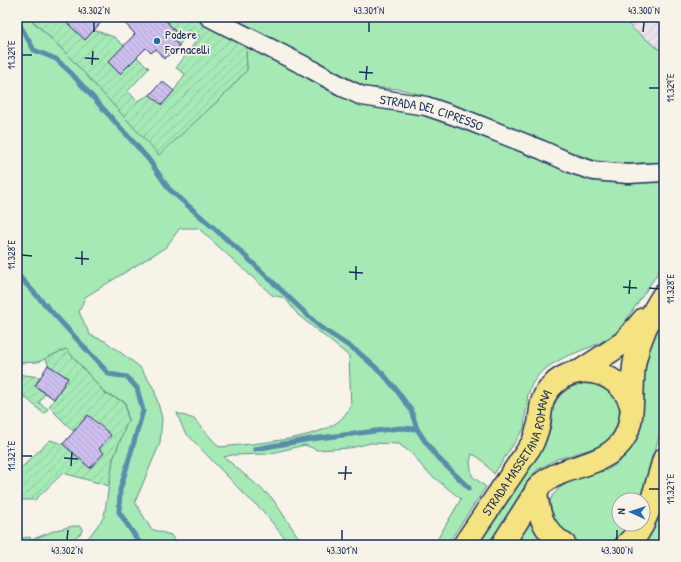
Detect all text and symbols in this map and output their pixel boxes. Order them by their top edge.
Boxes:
text: 43.302°N [78,4,110,17]
text: 43.301°N [354,4,384,17]
text: 43.300°N [628,4,660,17]
place label: Podere Fornacelli [164,25,210,58]
marker: Podere Fornacelli [152,36,162,46]
text: 11.329°E [5,40,18,69]
text: 11.329°E [664,73,677,102]
street label: STRADA DEL CIPRESSO [379,90,486,135]
text: 11.328°E [5,240,18,270]
text: 11.328°E [664,274,677,304]
street label: STRADA MASSETANA ROMANA [477,385,556,519]
text: 11.327°E [5,440,18,471]
text: 11.327°E [664,473,677,504]
north arrow [611,492,651,532]
text: N [614,508,628,515]
text: 43.302°N [51,544,83,557]
text: 43.301°N [327,544,357,557]
text: 43.300°N [601,544,633,557]

